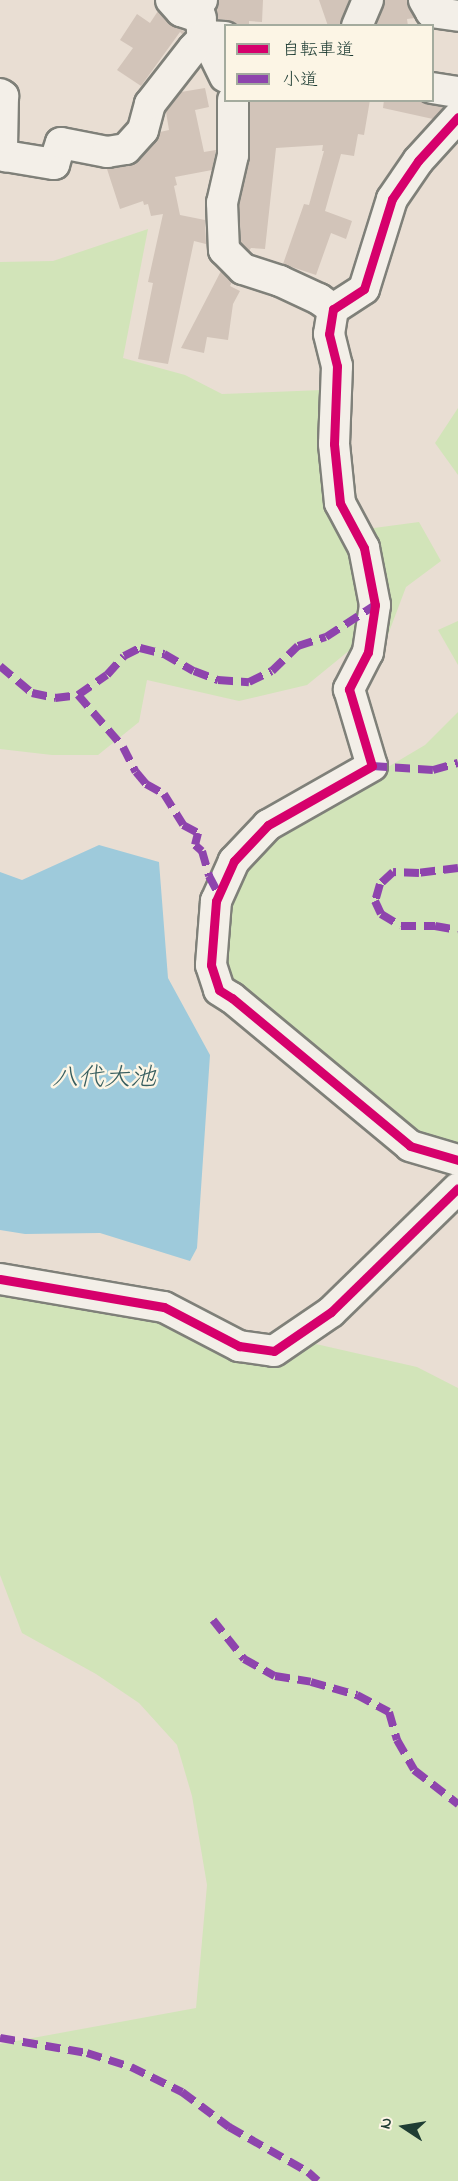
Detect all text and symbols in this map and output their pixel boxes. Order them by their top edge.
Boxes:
legend [224,24,434,102]
text: 自転車道 [282,38,354,64]
text: 小道 [282,68,318,94]
water label: 八代大池 [52,1064,156,1096]
north arrow [374,2097,434,2157]
text: N [374,2115,399,2131]

